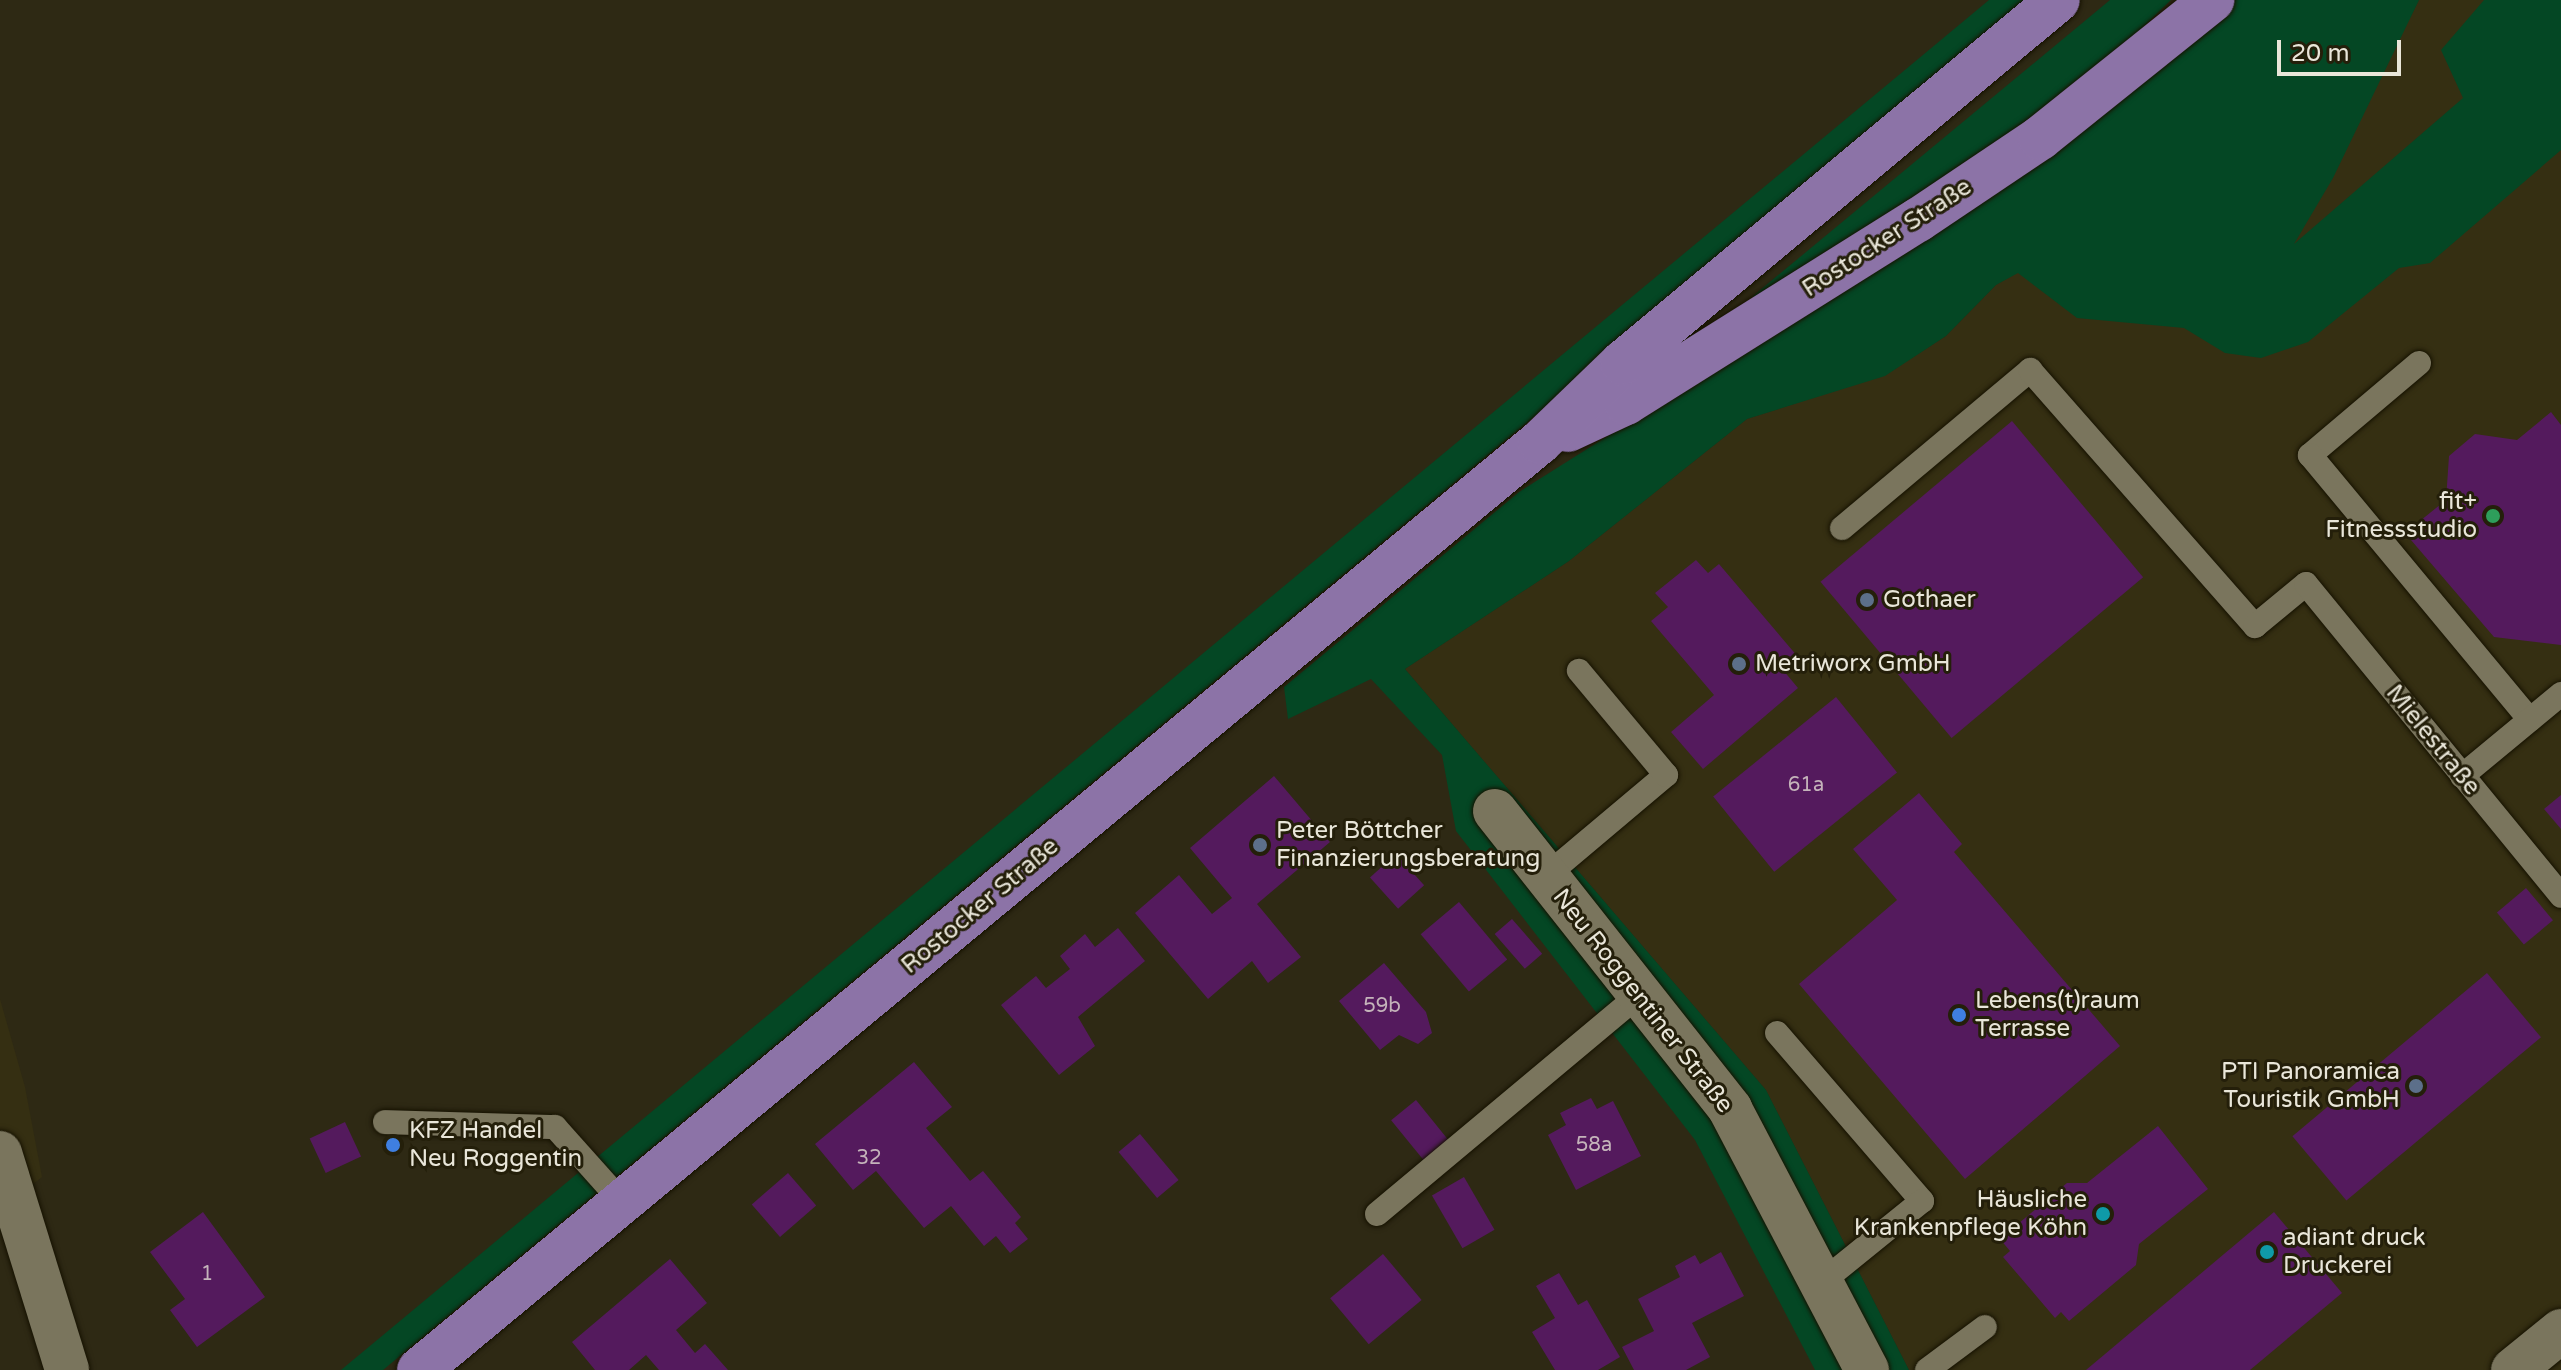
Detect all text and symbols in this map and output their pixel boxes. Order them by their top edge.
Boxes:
scale bar [2281,24,2405,74]
text: 20 m [2291,39,2349,68]
street label: Rostocker Straße [1797,173,1977,303]
place label: fit+ Fitnessstudio [2325,488,2477,544]
marker: fit+ Fitnessstudio [2484,507,2502,525]
place label: Gothaer [1883,586,1976,614]
marker: Gothaer [1858,591,1876,609]
place label: Metriworx GmbH [1755,650,1951,678]
marker: Metriworx GmbH [1730,655,1748,673]
street label: Mielestraße [2380,679,2486,801]
house number: 61a [1788,773,1824,797]
place label: Peter Böttcher Finanzierungsberatung [1276,817,1540,873]
street label: Rostocker Straße [896,832,1064,980]
marker: Peter Böttcher Finanzierungsberatung [1251,836,1269,854]
street label: Neu Roggentiner Straße [1547,883,1739,1119]
place label: Lebens(t)raum Terrasse [1975,987,2140,1043]
house number: 59b [1363,994,1401,1018]
marker: Lebens(t)raum Terrasse [1950,1006,1968,1024]
place label: PTI Panoramica Touristik GmbH [2221,1058,2400,1114]
marker: PTI Panoramica Touristik GmbH [2407,1077,2425,1095]
place label: KFZ Handel Neu Roggentin [409,1117,582,1173]
house number: 58a [1576,1133,1612,1157]
marker: KFZ Handel Neu Roggentin [384,1136,402,1154]
house number: 32 [856,1146,882,1170]
place label: Häusliche Krankenpflege Köhn [1854,1186,2087,1242]
marker: Häusliche Krankenpflege Köhn [2094,1205,2112,1223]
place label: adiant druck Druckerei [2283,1224,2426,1280]
marker: adiant druck Druckerei [2258,1243,2276,1261]
house number: 1 [201,1262,213,1286]

